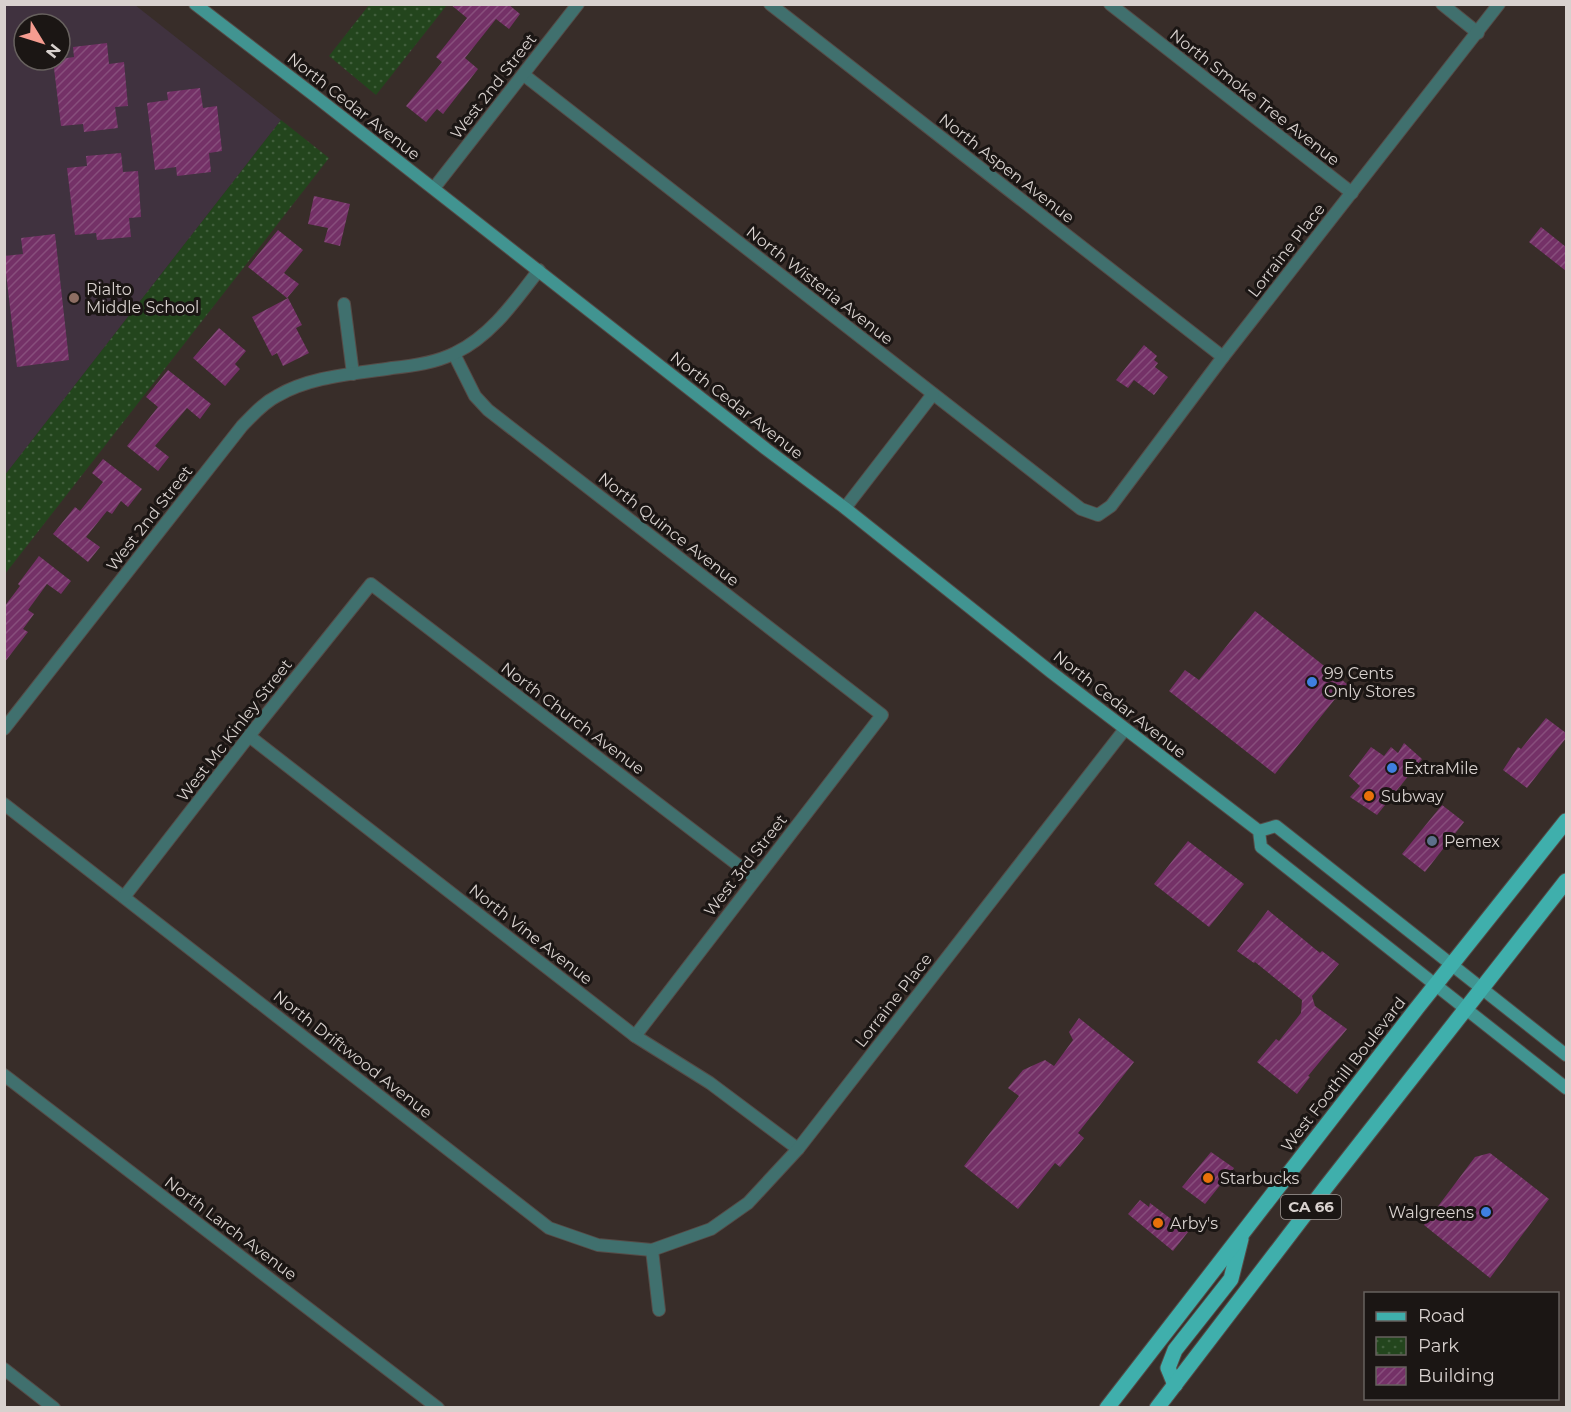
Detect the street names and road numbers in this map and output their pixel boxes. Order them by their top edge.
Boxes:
street label: North Smoke Tree Avenue [1166,25,1343,170]
street label: West 2nd Street [446,29,541,143]
street label: North Cedar Avenue [284,49,424,164]
street label: North Aspen Avenue [935,110,1078,227]
street label: Lorraine Place [1244,200,1329,301]
street label: North Wisteria Avenue [742,222,897,349]
street label: North Cedar Avenue [667,348,807,463]
street label: West 2nd Street [102,461,197,575]
street label: North Quince Avenue [594,468,743,590]
street label: North Cedar Avenue [1050,647,1190,762]
street label: West Mc Kinley Street [173,655,296,805]
street label: North Church Avenue [497,658,648,779]
street label: West 3rd Street [700,810,791,920]
street label: North Vine Avenue [465,880,596,989]
street label: Lorraine Place [851,950,936,1051]
street label: North Driftwood Avenue [270,987,436,1122]
street label: West Foothill Boulevard [1277,993,1410,1155]
street label: North Larch Avenue [161,1172,301,1284]
road number: CA 66 [1281,1195,1341,1219]

